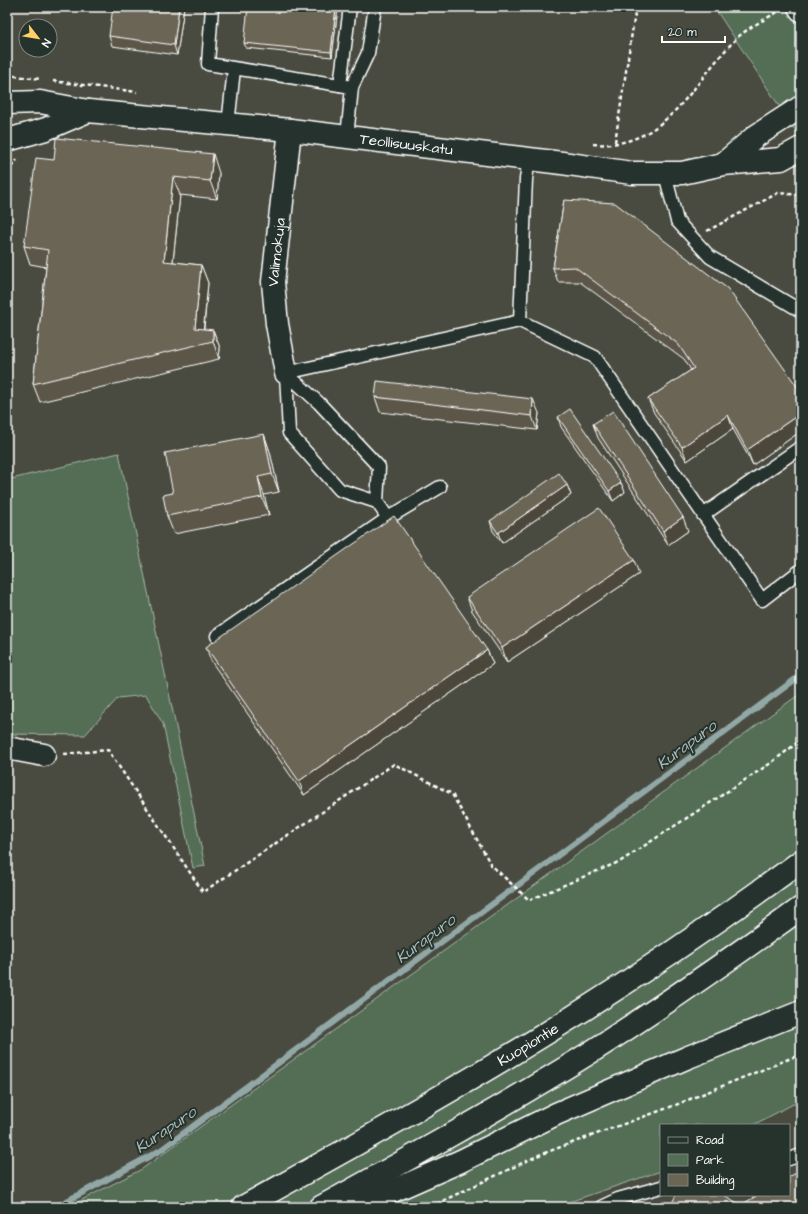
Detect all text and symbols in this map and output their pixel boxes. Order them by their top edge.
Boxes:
north arrow [18,18,58,58]
scale bar [662,18,725,44]
text: 20 m [668,24,697,41]
text: N [38,36,54,50]
street label: Teollisuuskatu [359,129,455,161]
street label: Valimokuja [263,216,291,288]
water label: Kurapuro [652,714,722,775]
water label: Kurapuro [391,908,461,969]
street label: Kuopiontie [494,1018,563,1072]
water label: Kurapuro [131,1101,201,1158]
legend [660,1124,790,1196]
text: Road [696,1132,724,1149]
text: Park [696,1152,724,1169]
text: Building [696,1172,734,1190]

